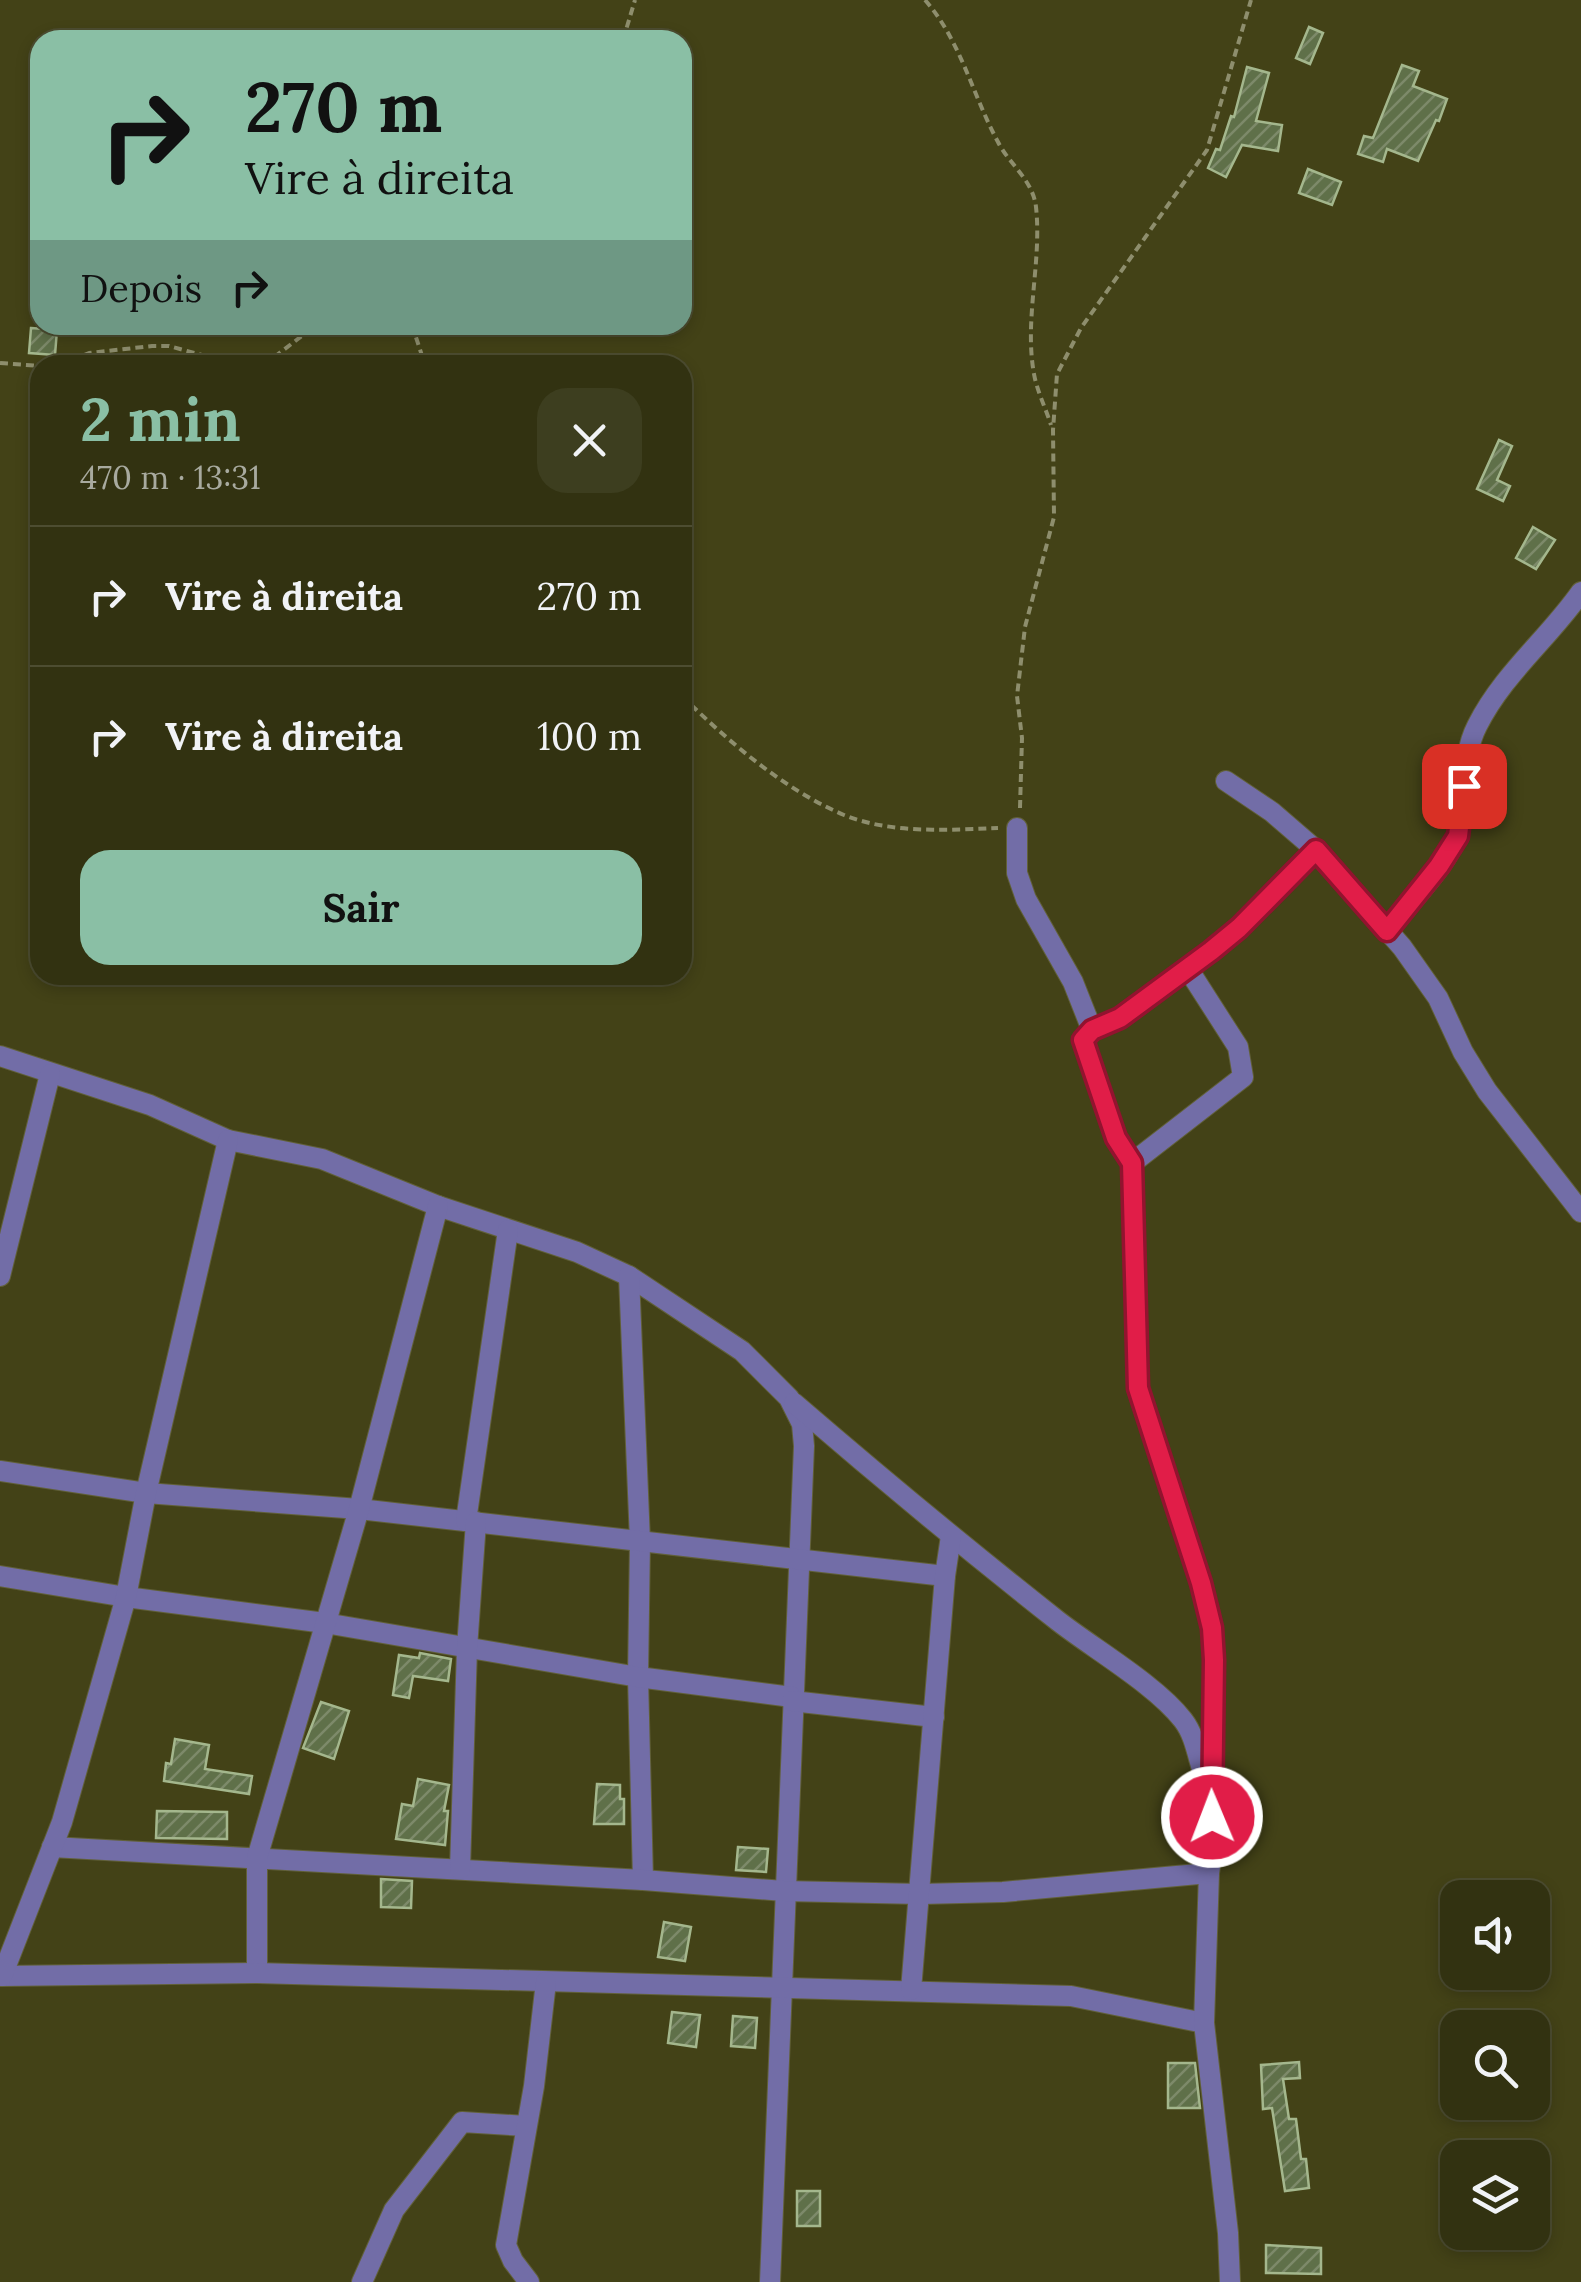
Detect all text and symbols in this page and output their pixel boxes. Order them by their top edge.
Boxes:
text: 270 m [245,62,442,151]
icon: right [80,70,210,200]
text: Vire à direita [245,149,514,206]
icon: right [222,260,277,315]
text: Depois [80,264,202,312]
text: 2 min [80,381,241,457]
button: close [537,388,642,493]
text: 470 m · 13:31 [80,457,261,498]
icon: right [80,569,135,624]
text: Vire à direita [165,572,403,620]
text: 270 m [537,572,642,620]
icon: right [80,709,135,764]
text: Vire à direita [165,712,403,760]
text: 100 m [537,712,642,760]
pin [1422,744,1507,829]
icon: arrive [1437,759,1492,814]
button: Sair [80,850,642,965]
position arrow [1160,1765,1264,1869]
map controls [1440,1880,1550,2250]
button: sound [1440,1880,1550,1990]
button: search [1440,2010,1550,2120]
button: layers [1440,2140,1550,2250]

